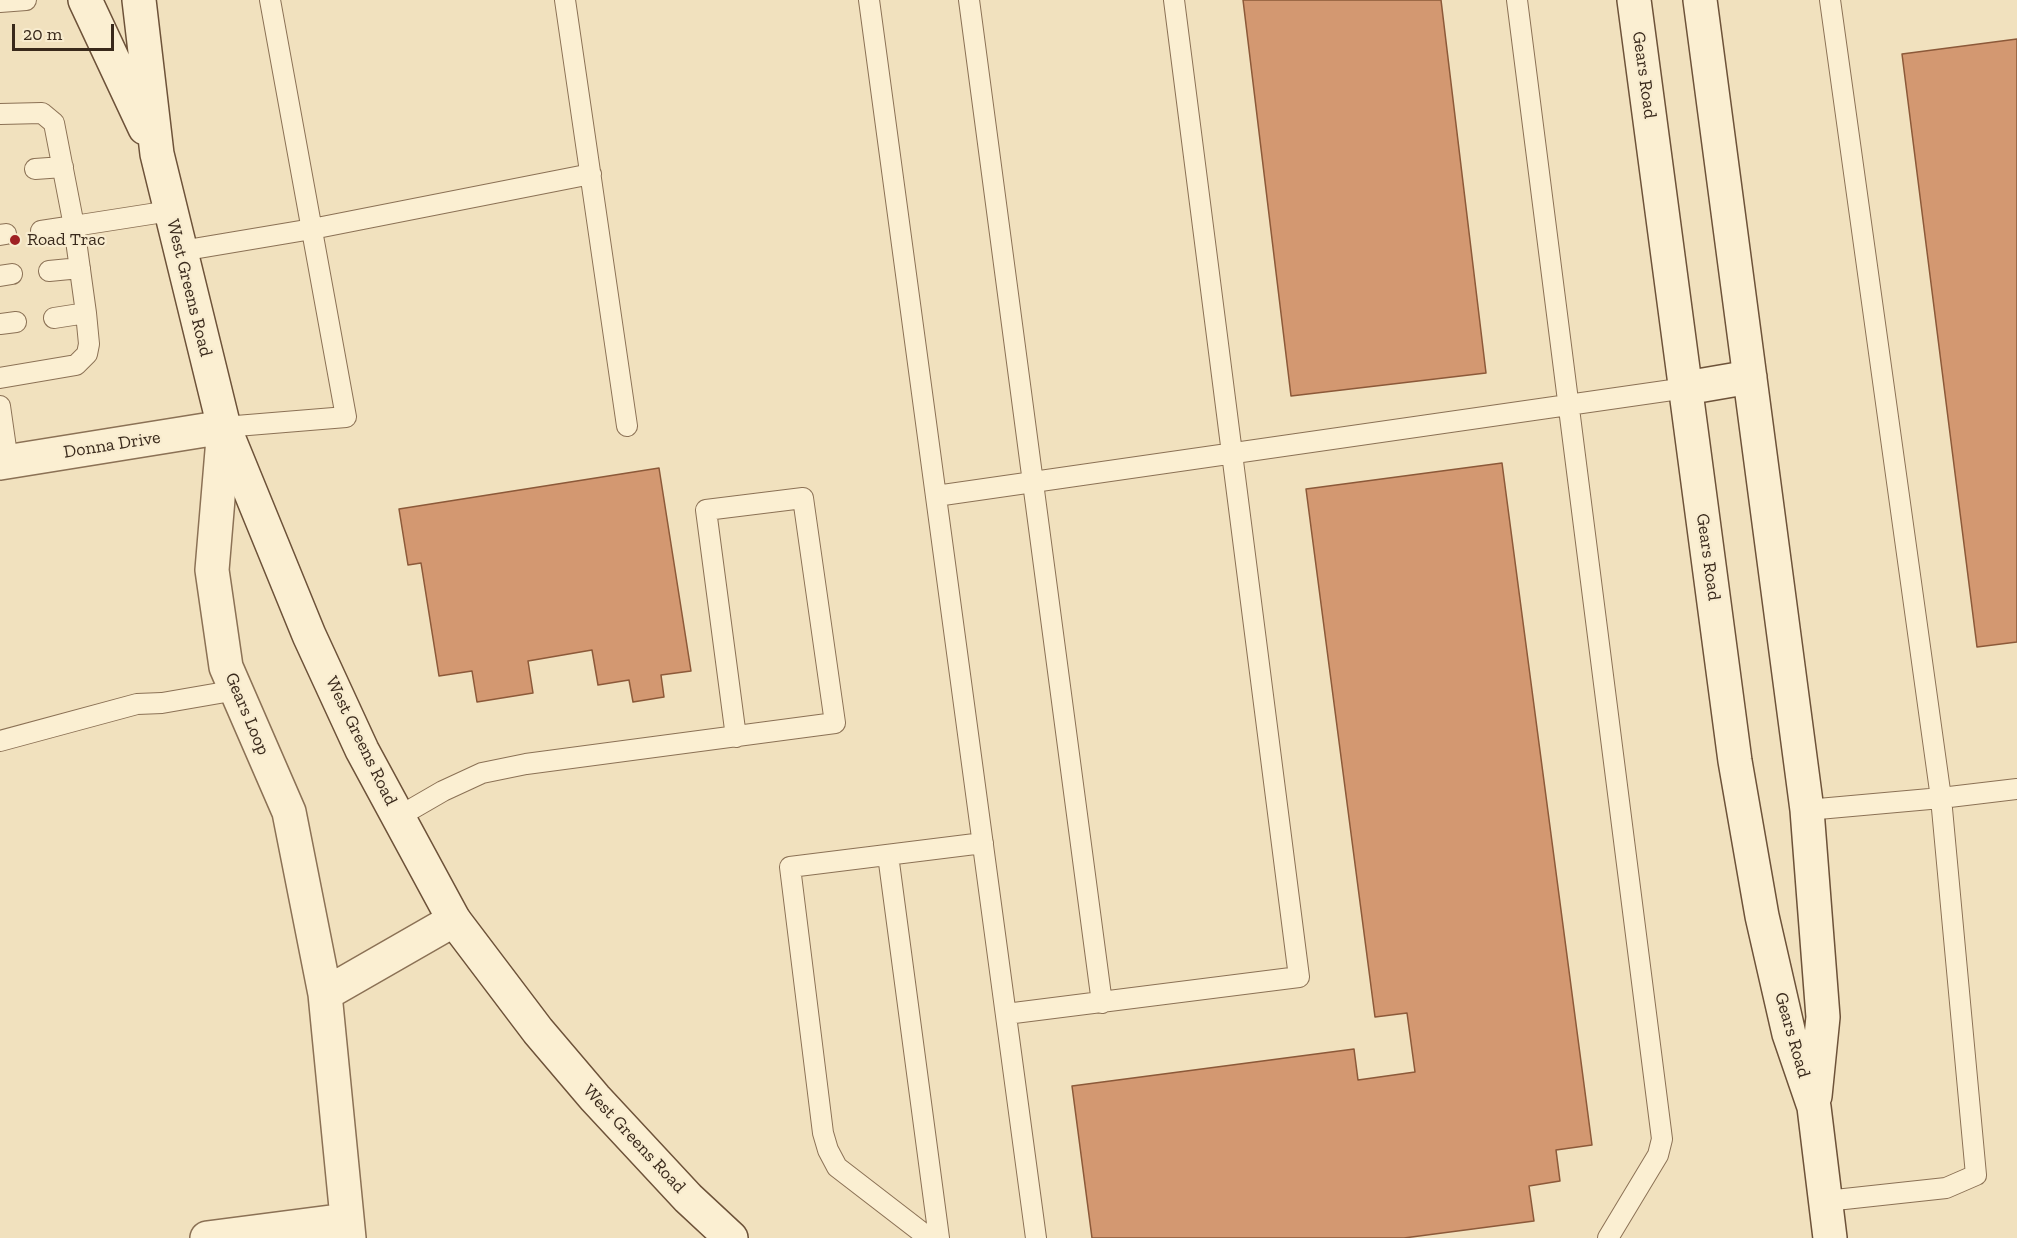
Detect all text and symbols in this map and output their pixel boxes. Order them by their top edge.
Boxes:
scale bar [15,12,117,50]
text: 20 m [23,23,62,45]
street label: Gears Road [1627,30,1661,120]
street label: West Greens Road [161,217,217,359]
place label: Road Trac [27,229,105,251]
marker: Road Trac [8,233,22,247]
street label: Donna Drive [62,427,162,463]
street label: Gears Road [1691,512,1725,602]
street label: Gears Loop [220,670,274,758]
street label: West Greens Road [320,673,402,809]
street label: Gears Road [1770,990,1814,1080]
street label: West Greens Road [578,1080,690,1198]

